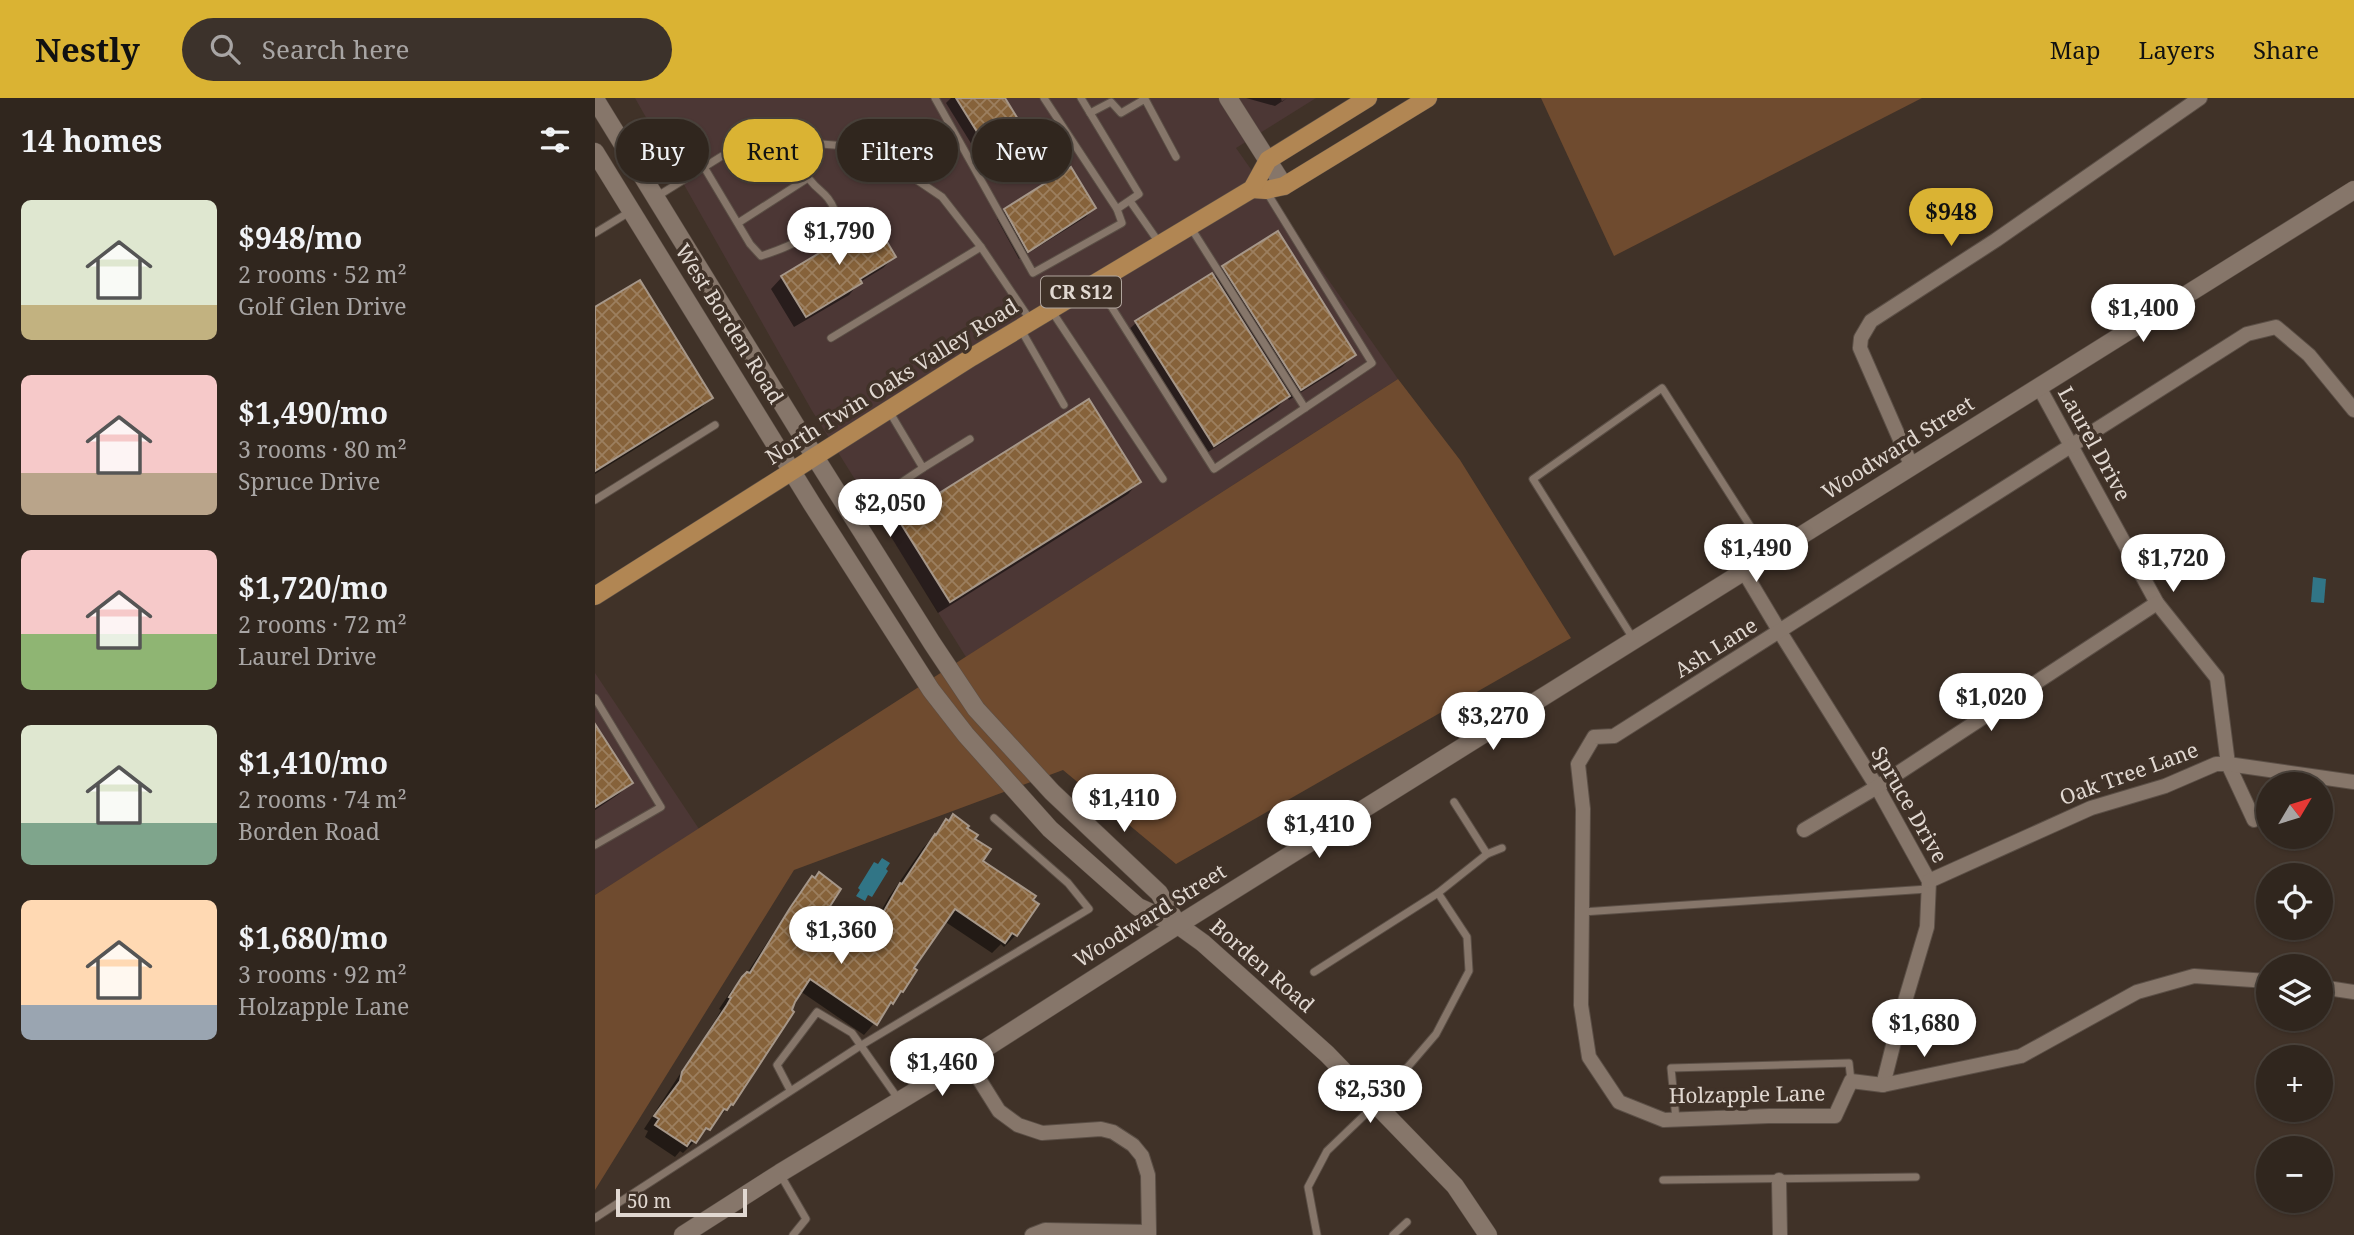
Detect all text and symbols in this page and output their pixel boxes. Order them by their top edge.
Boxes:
search box [182,18,672,81]
text: Nestly [35,27,140,72]
icon: search [206,30,244,68]
text: Search here [262,31,409,67]
text: Map [2050,33,2101,66]
text: Layers [2139,33,2215,66]
text: Share [2253,33,2319,66]
chip: Buy [616,119,709,182]
chip: Rent [723,119,823,182]
chip: Filters [837,119,958,182]
chip: New [972,119,1072,182]
text: 14 homes [21,120,162,161]
icon: filters [536,121,574,159]
pin: $948 [1910,188,1992,248]
text: $948 [1925,195,1977,227]
pin: $1,790 [782,208,896,267]
text: $1,790 [803,214,875,246]
text: $948/mo [238,217,362,258]
icon: home [77,228,161,312]
street label: West Borden Road [669,238,790,409]
text: 2 rooms · 52 m² [238,258,407,290]
road number: CR S12 [1041,276,1121,308]
pin: $1,400 [2086,285,2200,344]
text: Golf Glen Drive [238,290,407,322]
text: $1,400 [2107,291,2179,323]
street label: North Twin Oaks Valley Road [760,292,1023,471]
street label: Laurel Drive [2052,381,2138,506]
street label: Woodward Street [1816,389,1979,505]
text: $1,490/mo [238,392,388,433]
icon: home [77,403,161,487]
text: 3 rooms · 80 m² [238,433,407,465]
text: Spruce Drive [238,465,380,497]
pin: $2,050 [833,480,947,539]
text: $2,050 [854,486,926,518]
pin: $1,490 [1699,524,1813,584]
text: $1,490 [1720,531,1792,563]
pin: $1,720 [2116,534,2230,594]
text: $1,720 [2137,541,2209,573]
text: $1,720/mo [238,567,388,608]
icon: home [77,578,161,662]
text: 2 rooms · 72 m² [238,608,407,640]
street label: Ash Lane [1669,611,1762,684]
text: Laurel Drive [238,640,377,672]
pin: $1,020 [1934,674,2048,733]
text: $1,020 [1955,680,2027,712]
pin: $3,270 [1436,692,1550,752]
text: $3,270 [1457,699,1529,731]
street label: Oak Tree Lane [2055,735,2202,811]
street label: Spruce Drive [1865,741,1954,868]
text: $1,410/mo [238,742,388,783]
icon: home [77,753,161,837]
north arrow [2256,772,2333,849]
map controls [2256,772,2333,1213]
pin: $1,410 [1067,774,1181,834]
text: $1,410 [1088,781,1160,813]
text: 2 rooms · 74 m² [238,783,407,815]
pin: $1,410 [1262,800,1376,860]
text: $1,410 [1283,807,1355,839]
text: Borden Road [238,815,380,847]
street label: Woodward Street [1068,857,1231,973]
button: locate [2256,863,2333,940]
pin: $1,360 [784,906,898,966]
street label: Borden Road [1205,912,1321,1018]
text: $1,360 [805,913,877,945]
text: $1,680/mo [238,917,388,958]
icon: home [77,928,161,1012]
button: layers [2256,954,2333,1031]
text: 3 rooms · 92 m² [238,958,407,990]
text: Holzapple Lane [238,990,409,1022]
pin: $1,680 [1867,1000,1981,1059]
text: $1,680 [1888,1006,1960,1038]
pin: $1,460 [885,1038,999,1098]
text: $1,460 [906,1045,978,1077]
button: + [2256,1045,2333,1122]
pin: $2,530 [1313,1066,1427,1125]
text: $2,530 [1334,1072,1406,1104]
street label: Holzapple Lane [1668,1079,1825,1109]
button: − [2256,1136,2333,1213]
scale bar [616,1186,747,1218]
text: 50 m [627,1188,671,1214]

